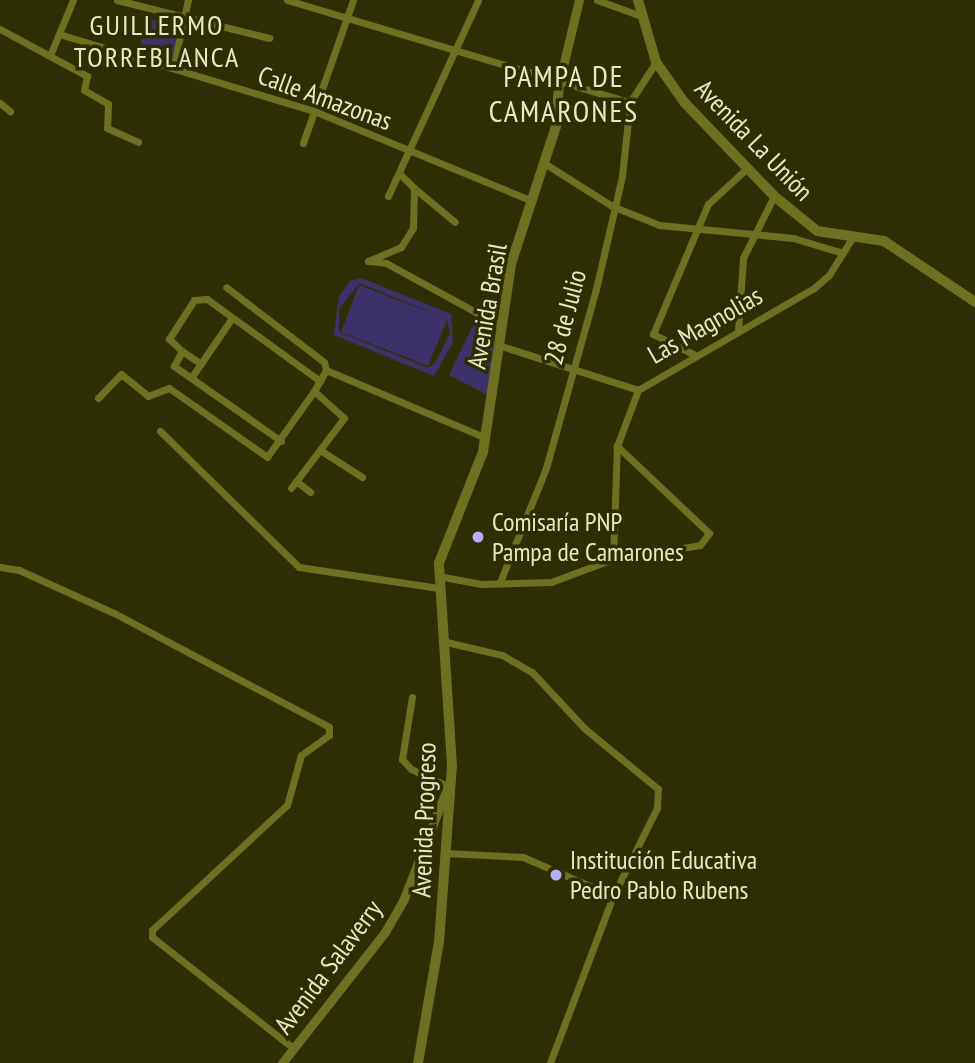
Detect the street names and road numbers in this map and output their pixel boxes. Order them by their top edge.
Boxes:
street label: Calle Amazonas [253,59,397,137]
street label: Avenida La Unión [689,73,819,207]
street label: Avenida Brasil [461,241,513,371]
street label: 28 de Julio [537,266,593,368]
street label: Las Magnolias [642,280,768,370]
street label: Avenida Progreso [406,742,442,898]
street label: Avenida Salaverry [268,894,388,1040]

